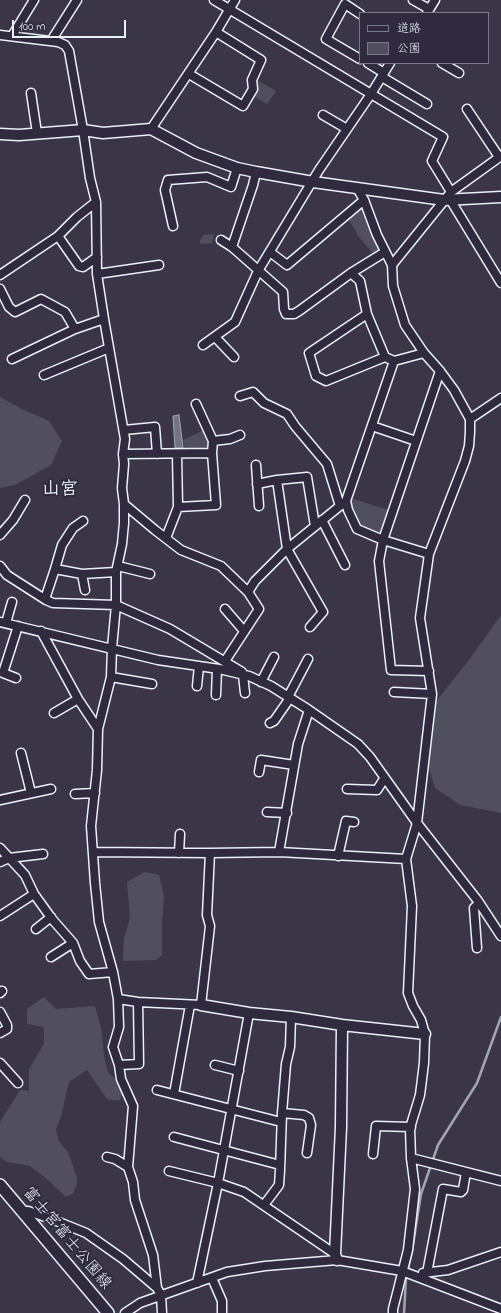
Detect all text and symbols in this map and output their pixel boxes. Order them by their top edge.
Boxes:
scale bar [14,12,128,38]
legend [359,12,489,64]
text: 100 m [19,18,46,36]
text: 道路 [397,20,421,38]
text: 公園 [397,40,421,58]
district label: 山宮 [42,480,78,502]
street label: 富士宮富士公園線 [18,1184,114,1294]

